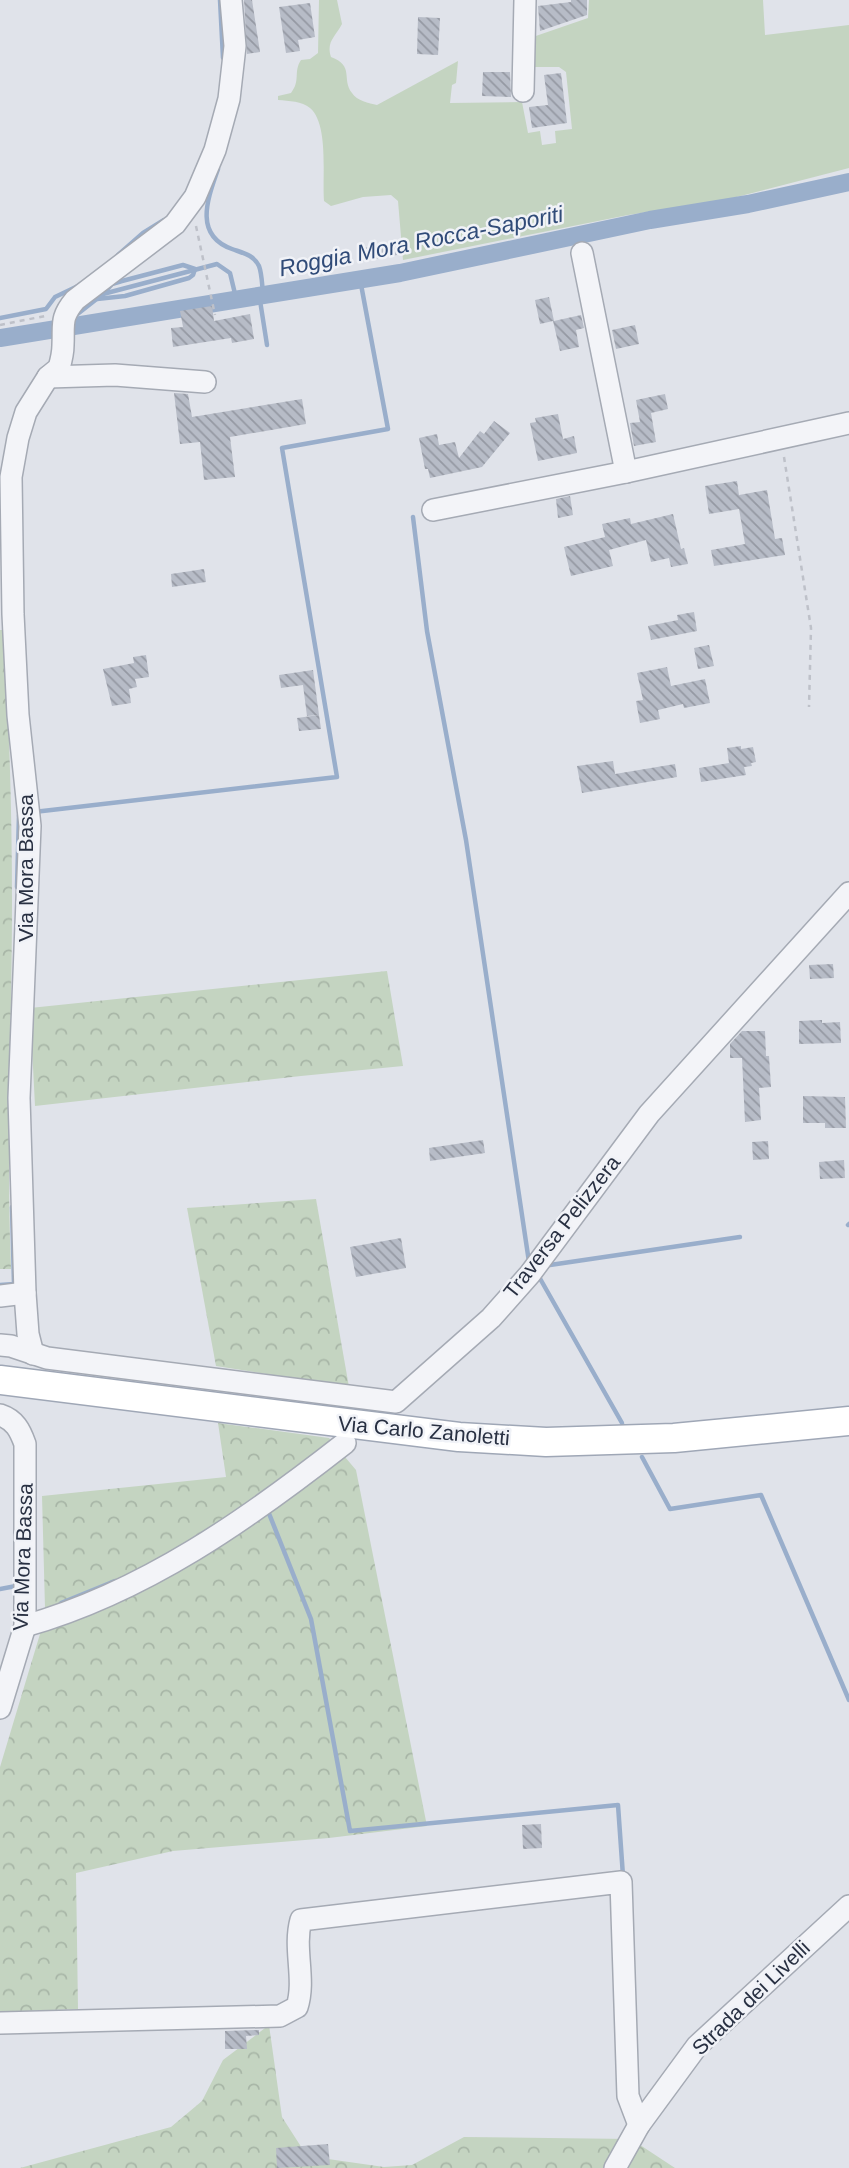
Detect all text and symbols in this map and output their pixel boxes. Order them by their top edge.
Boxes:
water label: Roggia Mora Rocca-Saporiti [277,201,566,281]
street label: Via Mora Bassa [14,794,37,942]
street label: Traversa Pelizzera [499,1151,625,1302]
street label: Via Carlo Zanoletti [337,1412,511,1449]
street label: Via Mora Bassa [8,1482,37,1631]
street label: Strada dei Livelli [687,1936,814,2059]

